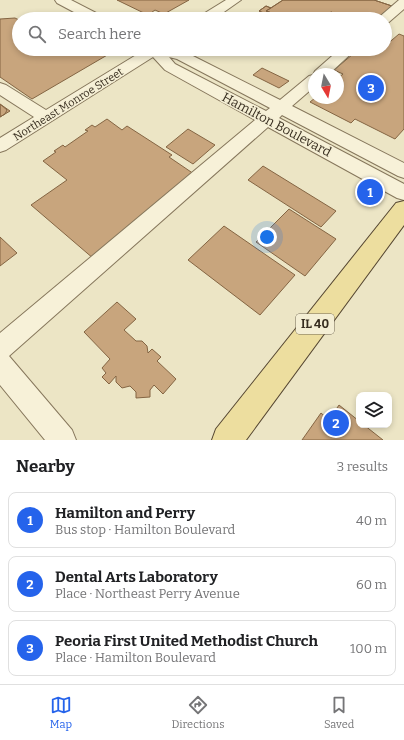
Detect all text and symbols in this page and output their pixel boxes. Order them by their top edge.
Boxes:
search box [12,12,392,56]
icon: search [26,23,48,45]
text: Search here [58,25,141,43]
street label: Northeast Monroe Street [11,65,126,144]
north arrow [308,68,344,104]
pin: 3 [358,73,384,103]
street label: Hamilton Boulevard [220,89,334,160]
pin: 1 [357,177,383,207]
your location [257,227,277,247]
road number: IL 40 [296,314,334,334]
map controls [356,392,392,428]
button: layers [356,392,392,428]
pin: 2 [323,408,349,438]
text: Nearby [16,456,75,477]
text: 3 results [337,459,388,474]
text: Hamilton and Perry [55,504,195,522]
text: 1 [27,513,33,528]
text: 40 m [356,513,387,528]
text: Bus stop · Hamilton Boulevard [55,522,235,537]
text: Dental Arts Laboratory [55,568,218,586]
text: 2 [26,577,34,592]
text: 60 m [356,577,387,592]
text: Place · Northeast Perry Avenue [55,586,240,601]
text: Peoria First United Methodist Church [55,632,318,650]
text: 3 [26,641,34,656]
text: 100 m [350,641,387,656]
text: Place · Hamilton Boulevard [55,650,216,665]
tab: Map [50,694,72,731]
tab: Directions [172,694,224,731]
tab: Saved [324,694,354,731]

